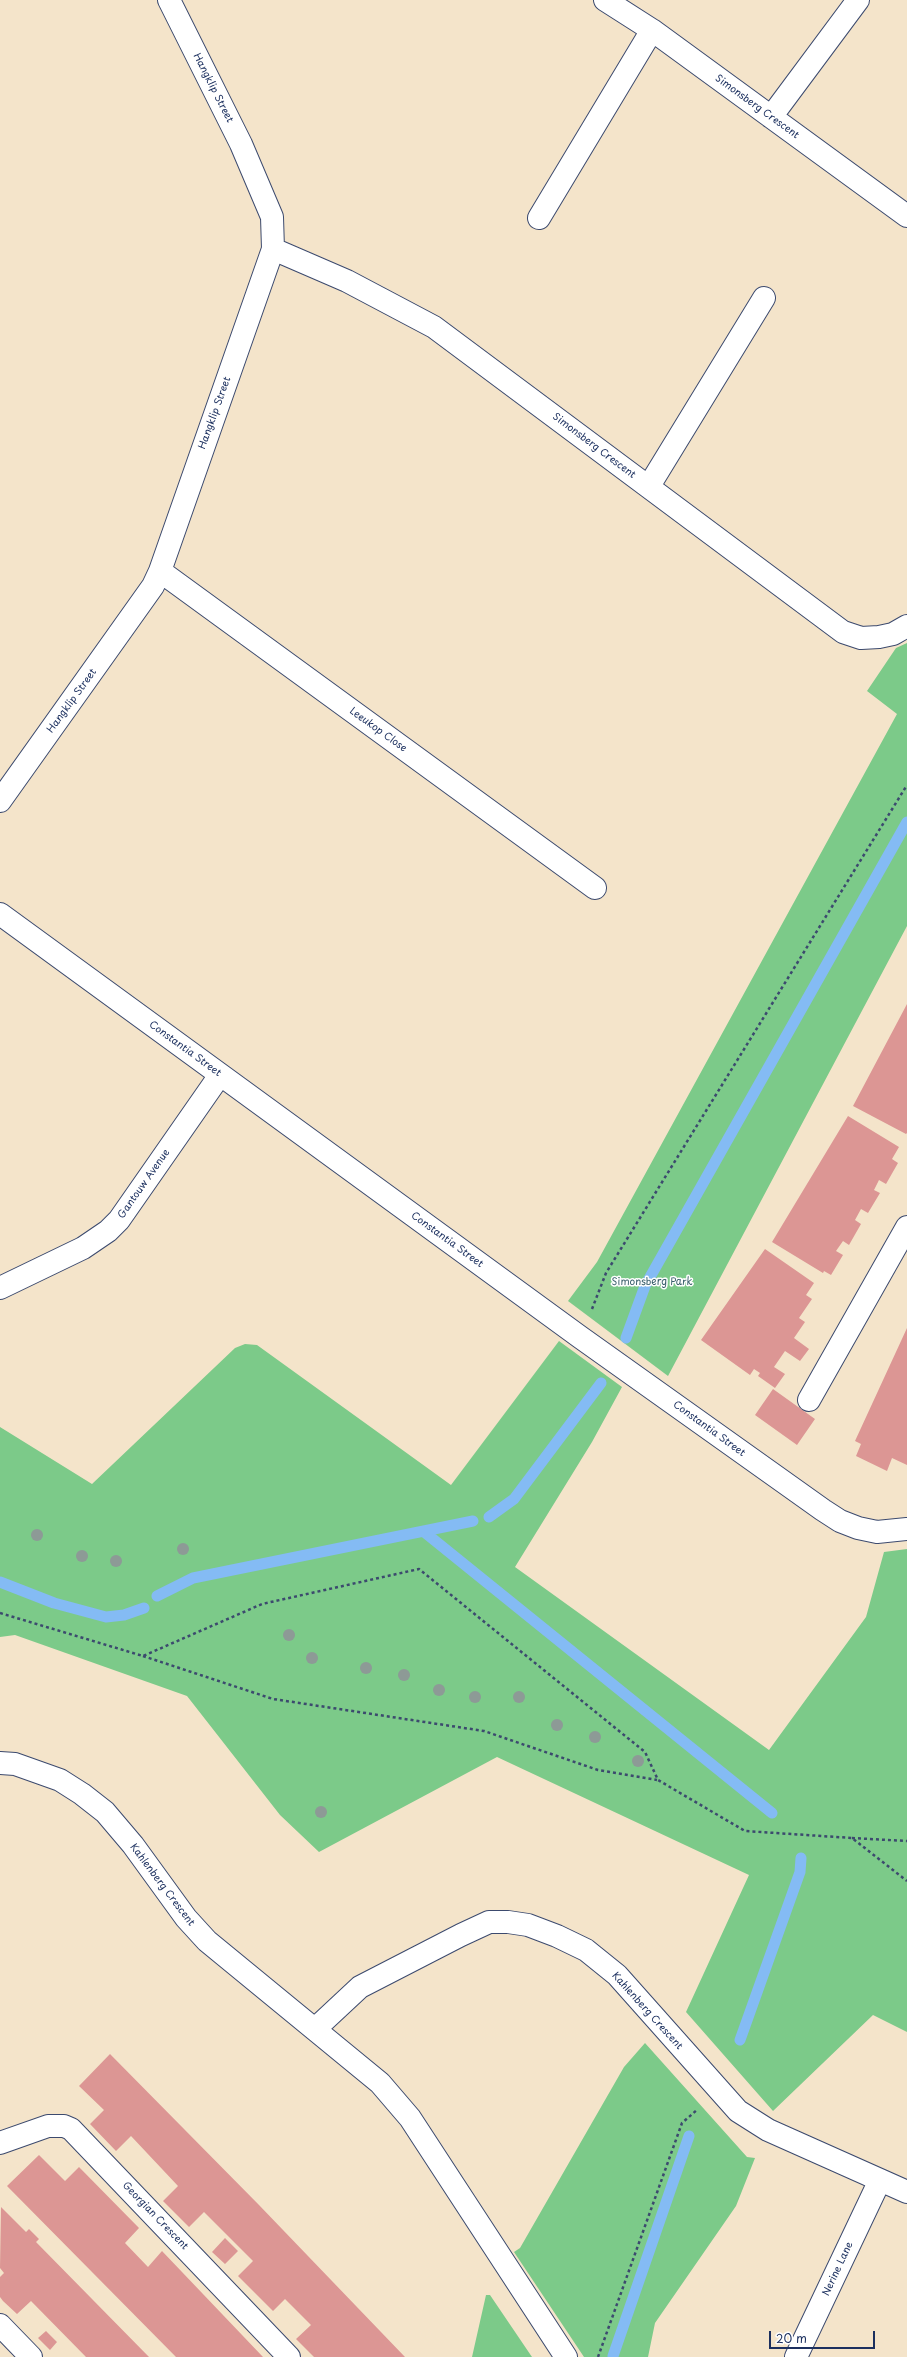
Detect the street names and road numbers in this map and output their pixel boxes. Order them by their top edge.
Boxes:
street label: Hangklip Street [190,51,236,125]
street label: Simonsberg Crescent [713,73,801,141]
street label: Hangklip Street [196,375,234,451]
street label: Simonsberg Crescent [550,411,638,481]
street label: Hangklip Street [45,667,99,735]
street label: Leeukop Close [347,705,409,755]
street label: Constantia Street [146,1019,224,1079]
street label: Gantouw Avenue [116,1147,172,1221]
street label: Constantia Street [408,1210,486,1270]
street label: Constantia Street [670,1399,748,1459]
street label: Kahlenberg Crescent [127,1841,197,1929]
street label: Kahlenberg Crescent [609,1970,685,2052]
street label: Georgian Crescent [120,2180,190,2252]
street label: Nerine Lane [820,2240,856,2298]

